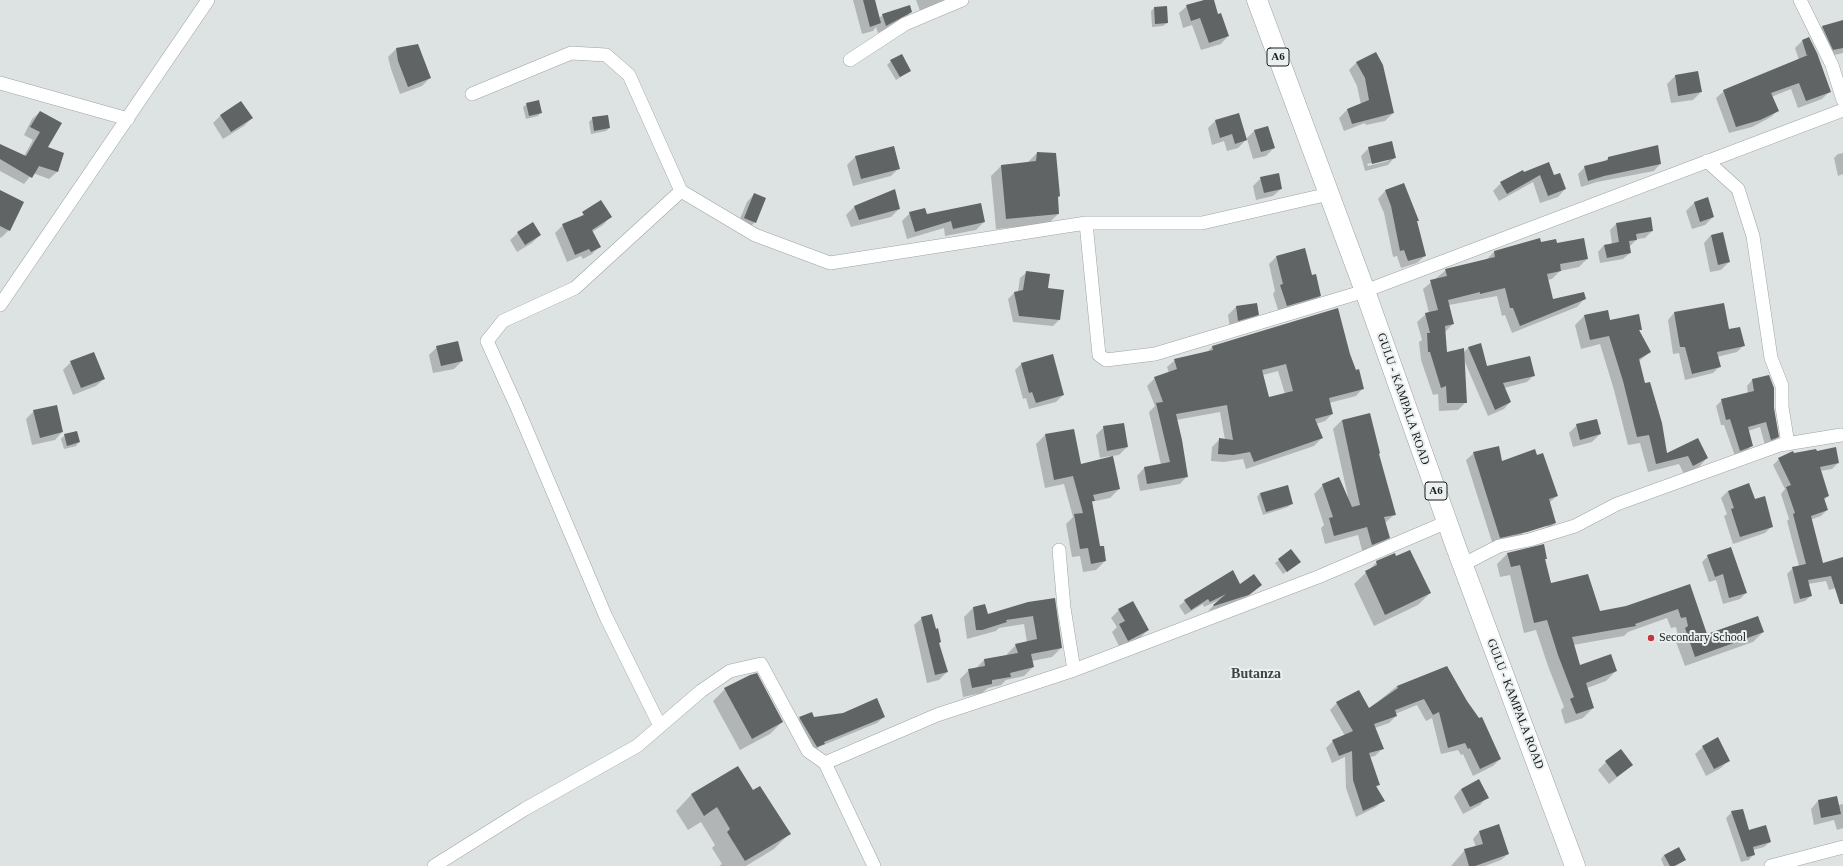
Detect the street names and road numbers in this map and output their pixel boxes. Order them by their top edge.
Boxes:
road number: A6 [1267,48,1289,66]
street label: GULU - KAMPALA ROAD [1374,331,1432,467]
road number: A6 [1425,482,1447,500]
street label: GULU - KAMPALA ROAD [1483,637,1547,771]

